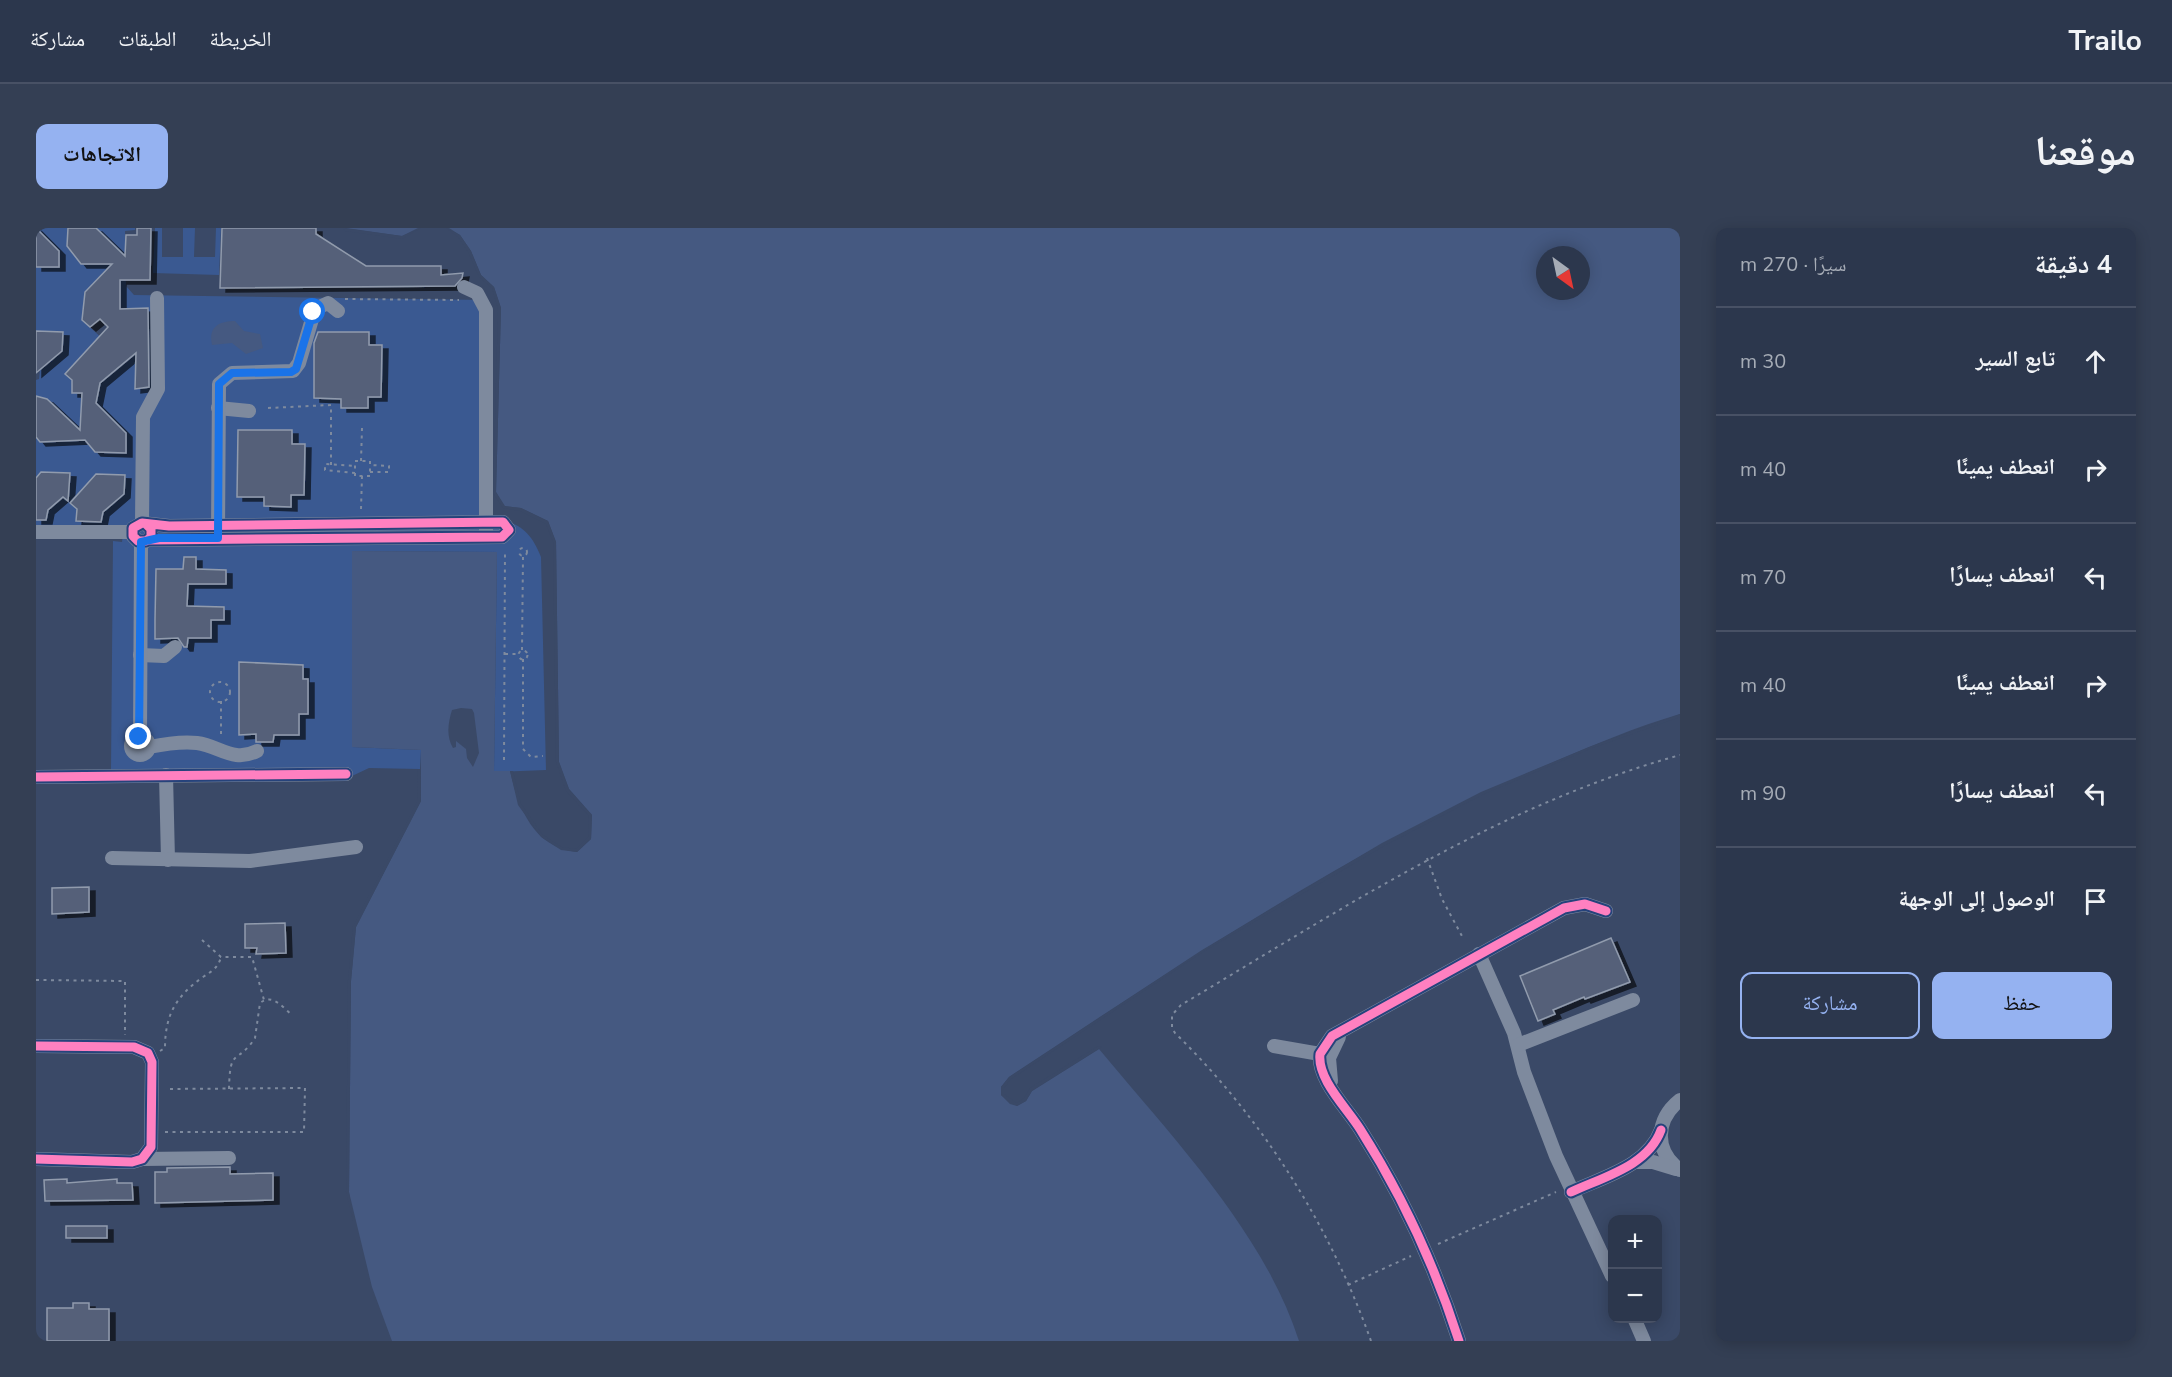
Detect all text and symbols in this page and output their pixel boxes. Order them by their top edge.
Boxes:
text: Trailo [2069,22,2142,60]
text: مشاركة [30,25,85,53]
text: الطبقات [118,25,177,53]
text: الخريطة [210,25,271,53]
text: موقعنا [2035,123,2136,180]
button: الاتجاهات [36,124,168,189]
north arrow [1536,246,1590,300]
text: 4 دقيقة [2035,247,2112,282]
text: سيرًا · 270 m [1740,251,1846,278]
route start [299,298,325,324]
text: تابع السير [1976,344,2055,374]
icon: ahead [2079,345,2112,378]
text: 30 m [1740,348,1786,375]
text: انعطف يمينًا [1956,452,2055,482]
icon: right [2079,453,2112,486]
text: 40 m [1740,456,1786,483]
text: انعطف يسارًا [1949,560,2055,590]
icon: left [2079,561,2112,594]
text: 70 m [1740,564,1786,591]
text: انعطف يمينًا [1956,668,2055,698]
icon: right [2079,669,2112,702]
text: 40 m [1740,672,1786,699]
route end [125,723,151,749]
text: انعطف يسارًا [1949,776,2055,806]
icon: left [2079,777,2112,810]
text: 90 m [1740,780,1786,807]
text: الوصول إلى الوجهة [1898,884,2055,914]
icon: arrive [2079,885,2112,918]
button: مشاركة [1740,972,1920,1039]
button: حفظ [1932,972,2112,1039]
map controls [1608,1215,1662,1323]
button: + [1608,1215,1662,1269]
button: − [1608,1269,1662,1323]

